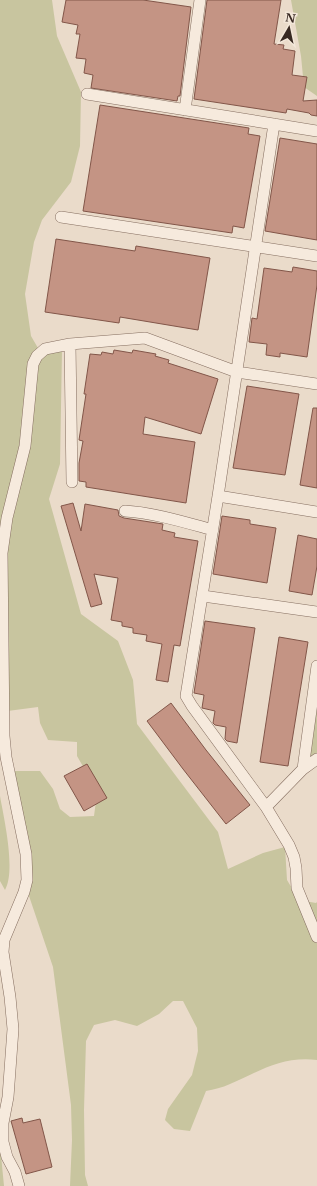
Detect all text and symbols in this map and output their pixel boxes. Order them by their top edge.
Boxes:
north arrow [269,8,309,48]
text: N [284,10,297,26]

